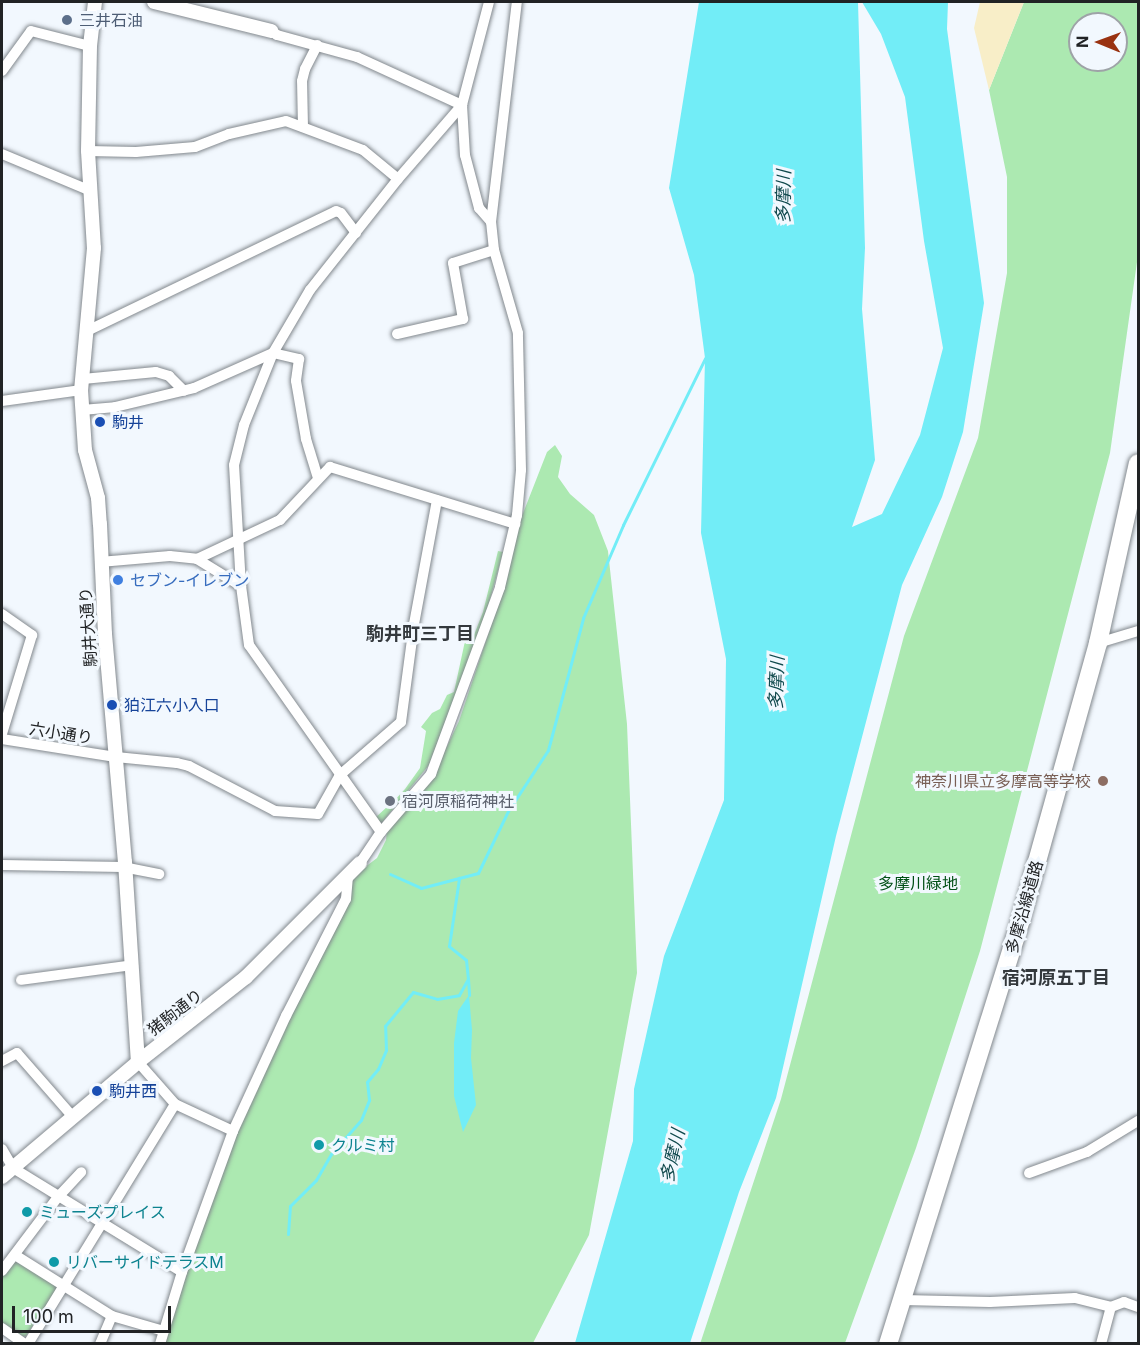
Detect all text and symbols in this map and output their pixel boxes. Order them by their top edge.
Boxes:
place label: 三井石油 [79,10,143,30]
north arrow [1068,12,1128,72]
marker: 三井石油 [60,13,74,27]
text: N [1072,35,1092,48]
water label: 多摩川 [773,170,795,224]
place label: 駒井 [112,412,144,432]
marker: 駒井 [93,415,107,429]
place label: セブン-イレブン [130,570,249,590]
marker: セブン-イレブン [111,573,125,587]
street label: 駒井大通り [76,586,100,668]
district label: 駒井町三丁目 [366,623,474,645]
water label: 多摩川 [765,656,789,710]
place label: 狛江六小入口 [124,695,220,715]
marker: 狛江六小入口 [105,698,119,712]
street label: 六小通り [28,719,94,747]
place label: 神奈川県立多摩高等学校 [915,771,1091,791]
marker: 神奈川県立多摩高等学校 [1096,774,1110,788]
place label: 宿河原稲荷神社 [402,791,514,811]
marker: 宿河原稲荷神社 [383,794,397,808]
street label: 多摩沿線道路 [1002,858,1046,956]
park label: 多摩川緑地 [878,873,958,893]
district label: 宿河原五丁目 [1002,967,1110,989]
street label: 猪駒通り [144,985,206,1039]
place label: 駒井西 [109,1081,157,1101]
marker: 駒井西 [90,1084,104,1098]
water label: 多摩川 [656,1127,690,1185]
place label: クルミ村 [331,1135,395,1155]
marker: クルミ村 [312,1138,326,1152]
place label: ミューズプレイス [39,1202,167,1222]
marker: ミューズプレイス [20,1205,34,1219]
place label: リバーサイドテラスM [66,1252,224,1272]
marker: リバーサイドテラスM [47,1255,61,1269]
scale bar [15,1294,174,1332]
text: 100 m [23,1306,74,1327]

